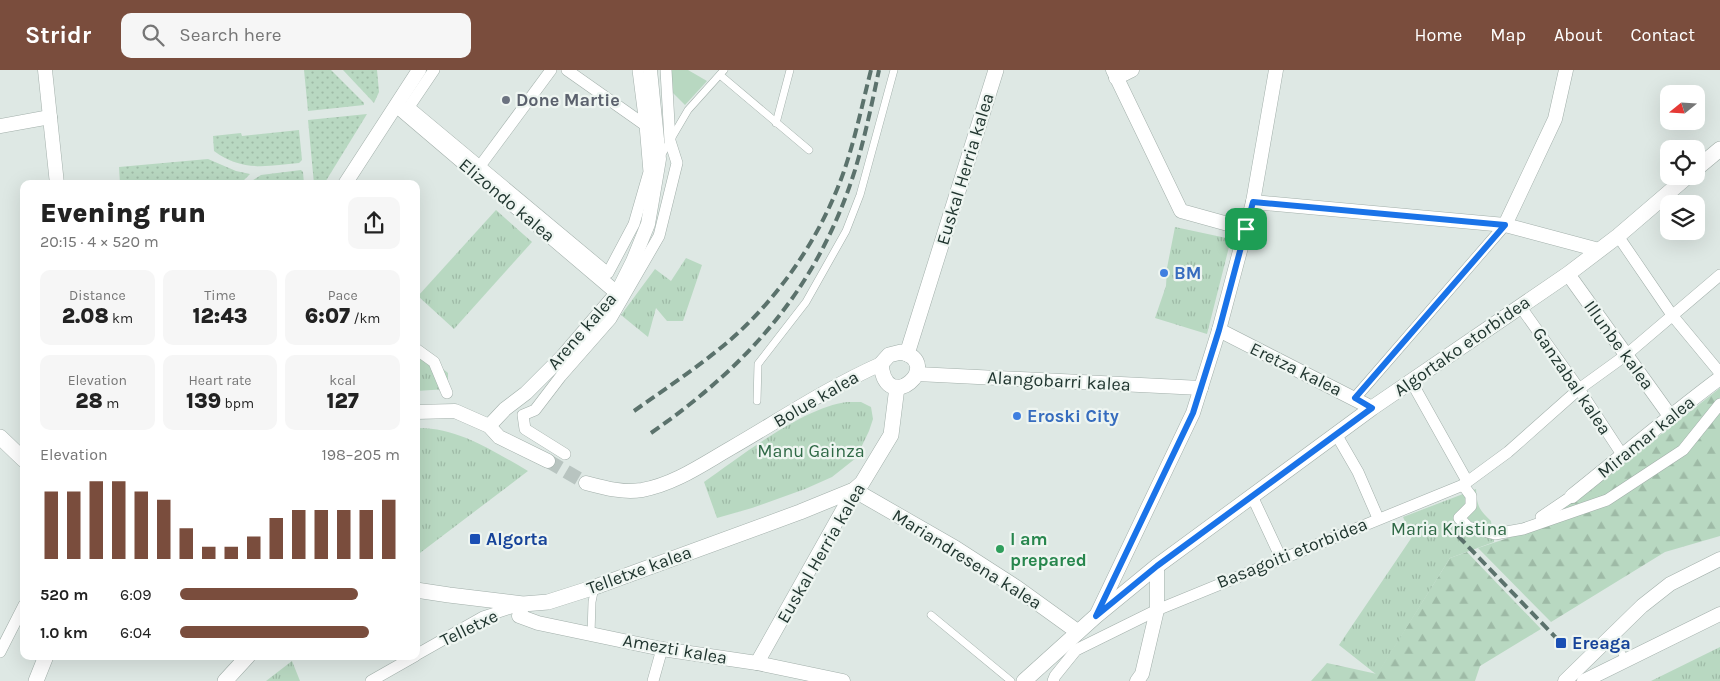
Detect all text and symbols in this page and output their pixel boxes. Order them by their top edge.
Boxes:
search box [121,13,471,58]
text: Stridr [25,21,91,49]
icon: search [139,21,167,49]
text: Search here [179,24,281,46]
text: Home [1414,24,1462,46]
text: Map [1490,24,1526,46]
text: About [1554,24,1603,46]
text: Contact [1631,24,1695,46]
north arrow [1660,85,1705,130]
map controls [1660,85,1705,240]
place label: Done Martie [516,89,620,111]
street label: Euskal Herria kalea [931,90,999,248]
marker: Done Martie [500,94,512,106]
button: locate [1660,140,1705,185]
street label: Elizondo kalea [454,153,560,247]
button: layers [1660,195,1705,240]
text: Evening run [40,196,206,229]
button: share [348,197,400,249]
pin [1225,208,1267,250]
icon: arrive [1232,215,1260,243]
text: 20:15 · 4 × 520 m [40,232,159,251]
place label: BM [1174,262,1201,284]
marker: BM [1158,267,1170,279]
text: Distance [69,287,126,304]
text: Time [204,287,236,304]
text: Pace [328,287,358,304]
street label: Arene kalea [543,288,621,374]
street label: Algortako etorbidea [1390,291,1534,401]
street label: Illunbe kalea [1579,296,1659,394]
text: 2.08 [62,304,109,328]
text: 12:43 [193,304,247,328]
text: 6:07 [305,304,350,328]
text: km [109,310,133,327]
text: /km [350,310,380,327]
street label: Ganzabal kalea [1528,323,1616,439]
street label: Eretza kalea [1246,337,1346,401]
street label: Bolue kalea [769,366,863,432]
street label: Alangobarri kalea [987,366,1131,396]
text: Elevation [68,372,127,389]
text: Heart rate [188,372,252,389]
text: kcal [329,372,356,389]
text: 28 [75,389,103,413]
text: 139 [186,389,221,413]
text: 127 [326,389,359,413]
street label: Miramar kalea [1593,391,1699,483]
text: m [103,395,119,412]
text: bpm [221,395,254,412]
place label: Eroski City [1027,405,1119,427]
marker: Eroski City [1011,410,1023,422]
park label: Manu Gainza [757,440,865,462]
text: Elevation [40,445,108,464]
text: 198–205 m [321,445,400,464]
street label: Euskal Herria kalea [772,479,870,627]
street label: Mariandresena kalea [888,504,1046,614]
street label: Basagoiti etorbidea [1214,513,1370,593]
park label: Maria Kristina [1391,518,1507,540]
place label: Algorta [486,528,548,550]
place label: I am prepared [1010,528,1087,571]
marker: Algorta [468,532,482,546]
street label: Telletxe kalea [584,541,694,599]
marker: I am prepared [994,543,1006,555]
text: 520 m [40,585,88,604]
text: 6:09 [120,585,152,604]
street label: Telletxe [437,605,501,651]
text: 1.0 km [40,623,88,642]
text: 6:04 [120,623,151,642]
street label: Amezti kalea [621,629,729,669]
place label: Ereaga [1572,632,1631,654]
marker: Ereaga [1554,636,1568,650]

